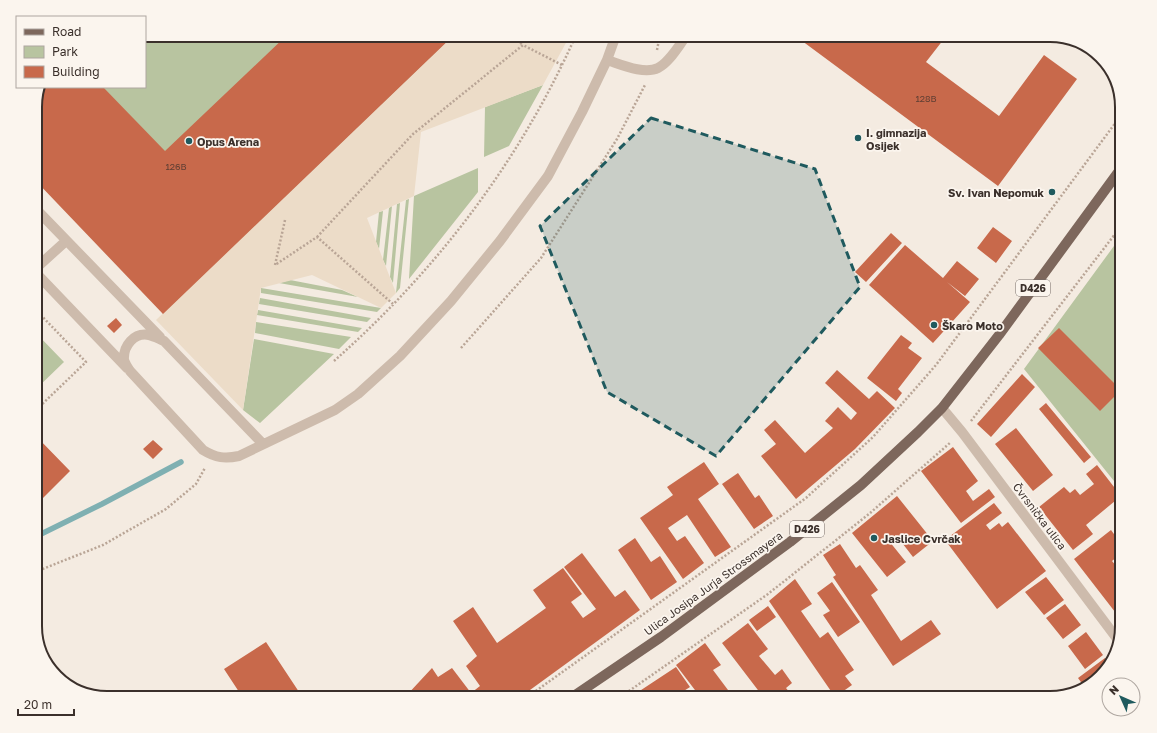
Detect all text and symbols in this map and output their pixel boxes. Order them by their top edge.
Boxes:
legend [16,16,146,88]
text: Road [52,24,81,39]
text: Park [52,44,78,59]
text: Building [52,64,100,79]
house number: 128B [915,93,937,104]
place label: I. gimnazija Osijek [866,126,926,152]
marker: I. gimnazija Osijek [853,133,863,143]
place label: Opus Arena [197,135,259,148]
marker: Opus Arena [184,136,194,146]
house number: 126B [165,161,187,172]
place label: Sv. Ivan Nepomuk [948,186,1045,199]
marker: Sv. Ivan Nepomuk [1047,187,1057,197]
road number: D426 [1016,280,1050,296]
place label: Škaro Moto [942,319,1003,332]
marker: Škaro Moto [929,320,939,330]
street label: Čvrsnička ulica [1011,480,1069,552]
road number: D426 [790,521,824,537]
street label: Ulica Josipa Jurja Strossmayera [641,528,785,638]
place label: Jaslice Cvrčak [882,532,961,545]
marker: Jaslice Cvrčak [869,533,879,543]
north arrow [1101,677,1141,717]
text: N [1106,682,1121,697]
scale bar [18,691,74,717]
text: 20 m [24,697,52,712]

